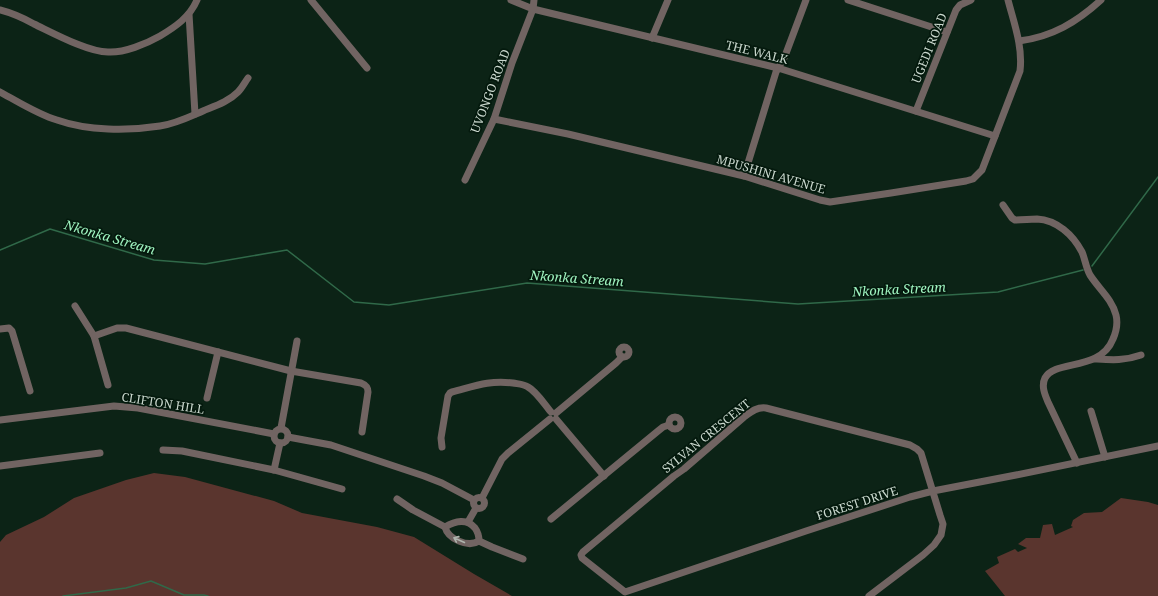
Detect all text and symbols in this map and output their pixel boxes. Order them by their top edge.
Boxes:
street label: UGEDI ROAD [907,10,951,86]
street label: THE WALK [724,36,790,68]
street label: UVONGO ROAD [466,46,514,135]
street label: MPUSHINI AVENUE [715,150,827,198]
water label: Nkonka Stream [61,215,158,259]
water label: Nkonka Stream [529,266,625,290]
water label: Nkonka Stream [851,278,947,300]
street label: CLIFTON HILL [120,388,206,418]
street label: SYLVAN CRESCENT [658,395,754,477]
street label: FOREST DRIVE [814,482,900,524]
one-way arrow [454,536,466,543]

